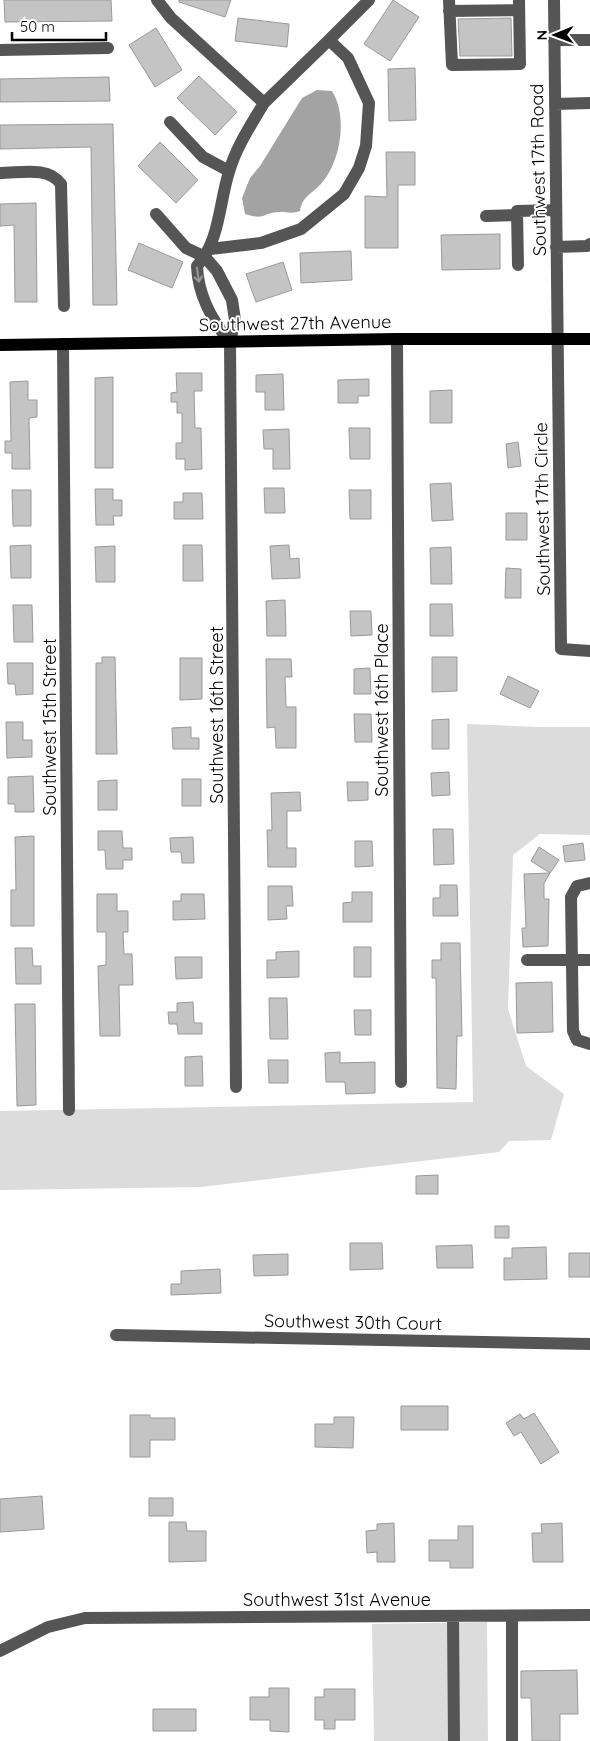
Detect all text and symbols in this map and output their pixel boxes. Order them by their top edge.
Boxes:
scale bar [12,10,106,42]
north arrow [530,10,580,60]
text: 50 m [20,17,55,36]
text: N [533,30,551,41]
street label: Southwest 17th Road [525,84,551,256]
one-way arrow [193,266,203,282]
street label: Southwest 27th Avenue [199,310,391,336]
street label: Southwest 17th Circle [529,422,555,596]
street label: Southwest 16th Place [370,623,393,797]
street label: Southwest 16th Street [205,626,228,804]
street label: Southwest 15th Street [38,638,61,816]
street label: Southwest 30th Court [264,1309,442,1335]
street label: Southwest 31st Avenue [243,1588,431,1611]

